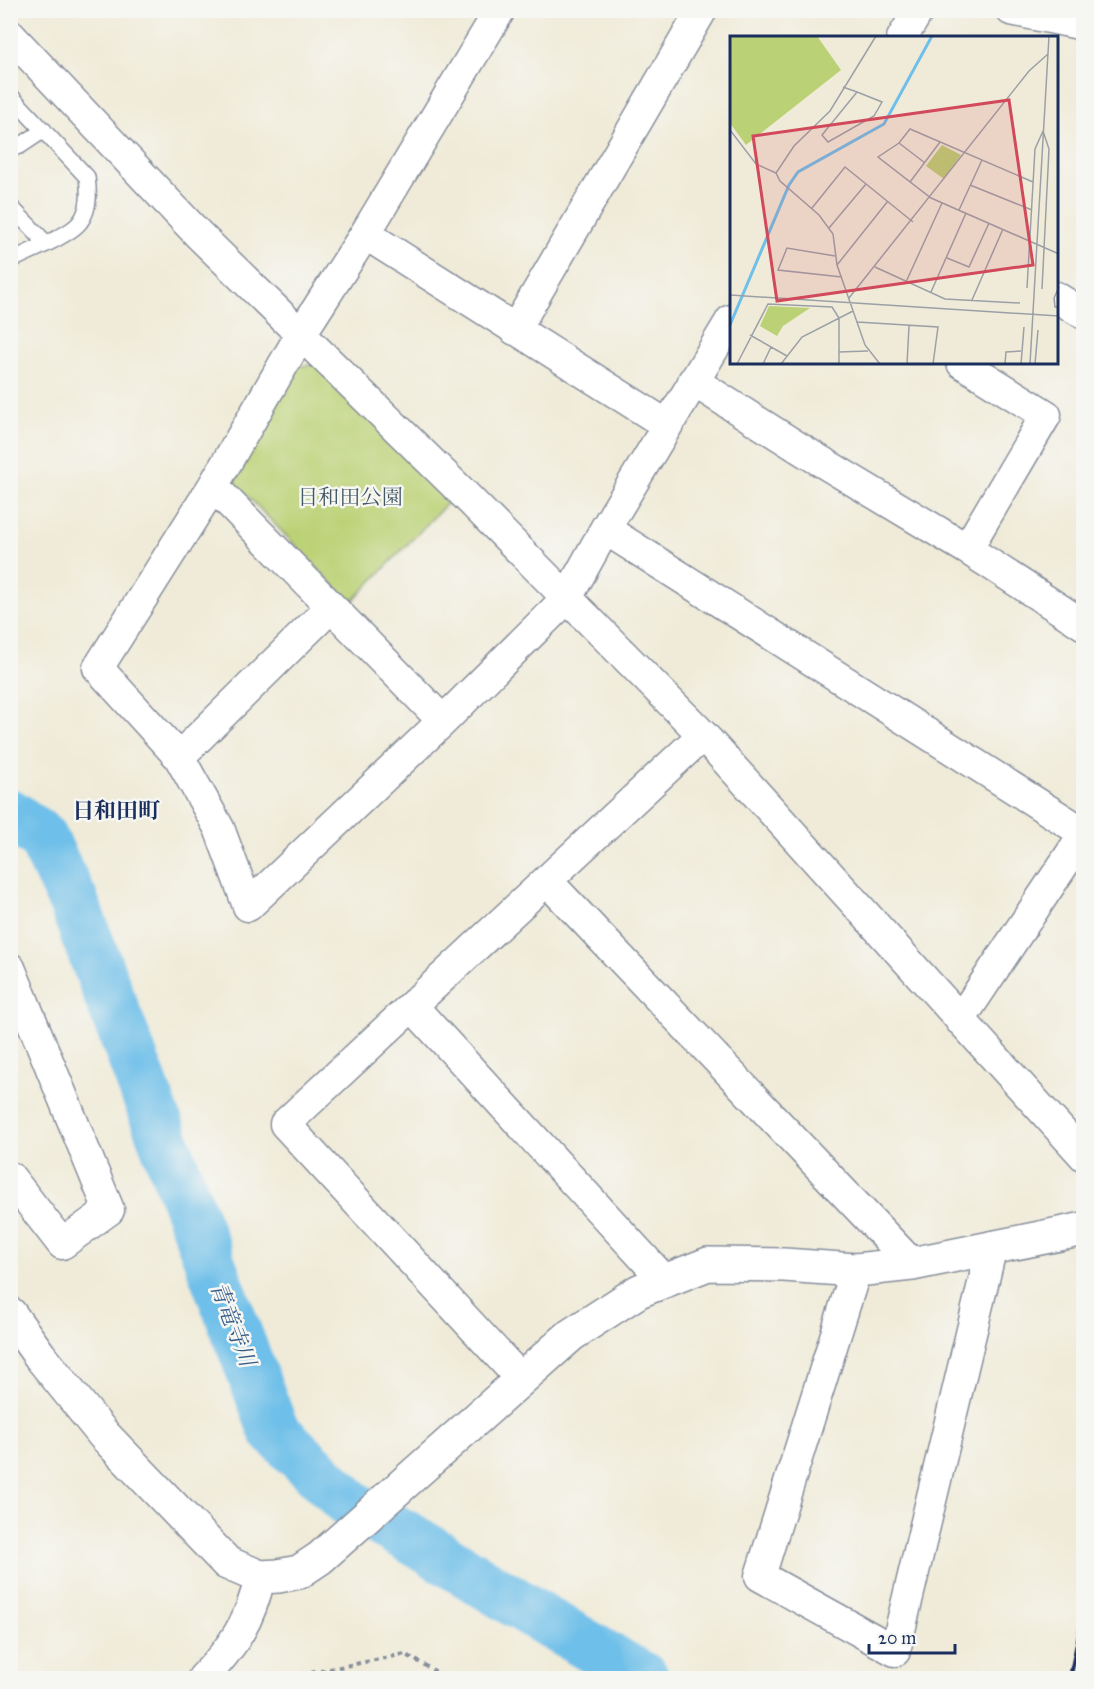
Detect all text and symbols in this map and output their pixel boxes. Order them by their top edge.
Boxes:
inset map [730,36,1058,364]
park label: 日和田公園 [298,484,403,510]
district label: 日和田町 [72,797,160,824]
water label: 青竜寺川 [205,1278,262,1372]
scale bar [869,1617,954,1655]
text: 20 m [878,1627,916,1649]

